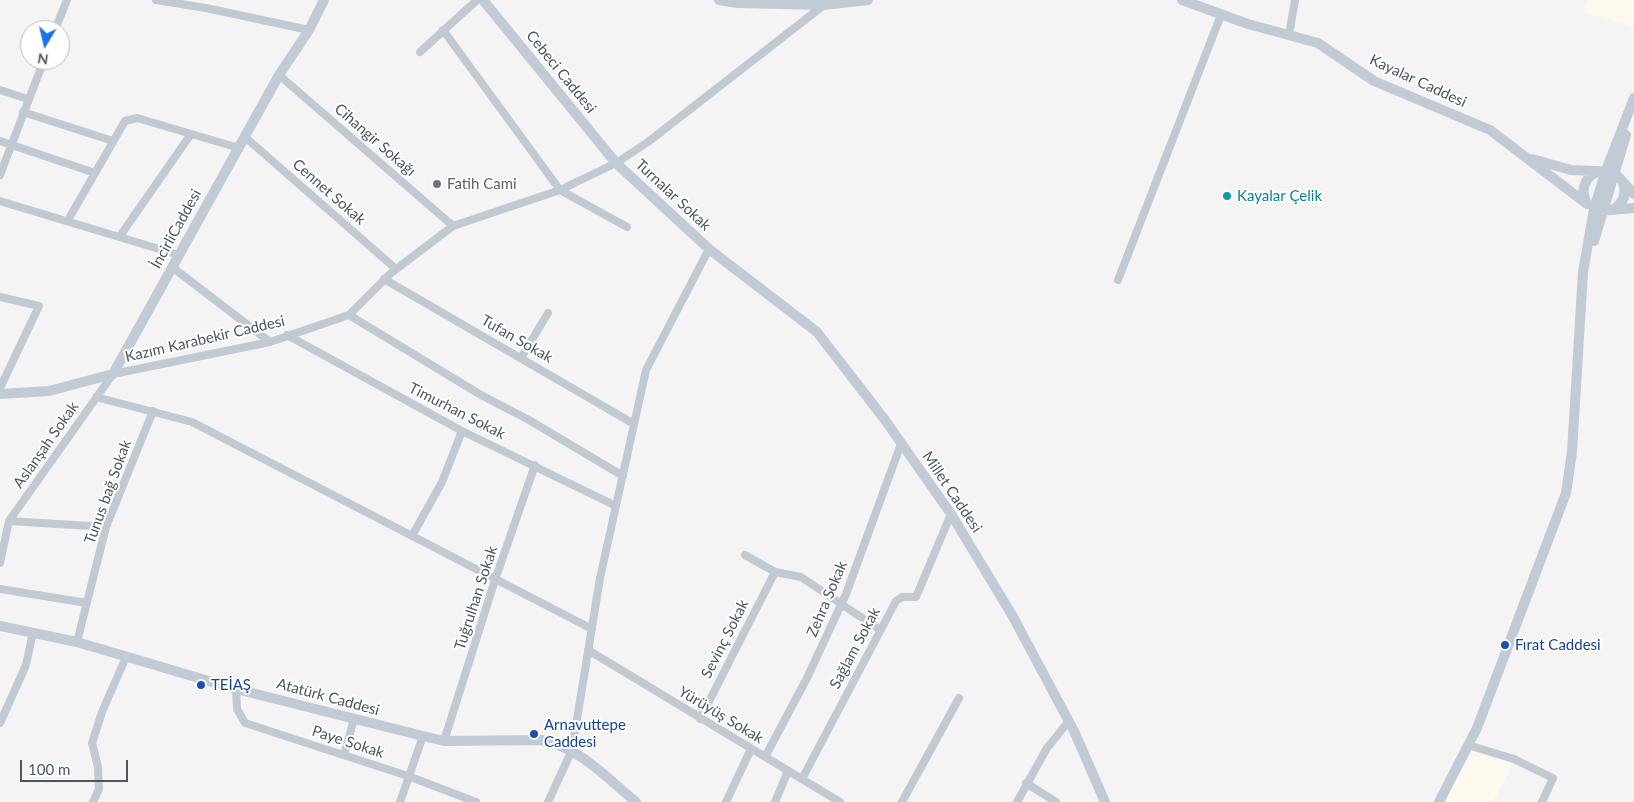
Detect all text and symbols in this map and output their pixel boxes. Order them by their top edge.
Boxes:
north arrow [20,20,70,70]
street label: Cebeci Caddesi [522,27,600,117]
text: N [36,50,49,69]
street label: Kayalar Caddesi [1367,51,1469,111]
street label: Cihangir Sokağı [331,100,419,180]
street label: Cennet Sokak [289,155,369,229]
street label: Turnalar Sokak [632,156,714,234]
place label: Fatih Cami [447,175,517,193]
marker: Fatih Cami [431,178,443,190]
street label: İncirliCaddesi [147,186,205,272]
place label: Kayalar Çelik [1237,187,1322,205]
marker: Kayalar Çelik [1221,190,1233,202]
street label: Tufan Sokak [478,311,556,367]
street label: Kazım Karabekir Caddesi [123,312,287,366]
street label: Timurhan Sokak [406,379,508,443]
street label: Aslanşah Sokak [10,398,82,492]
street label: Tunus bağ Sokak [81,437,135,547]
street label: Millet Caddesi [918,448,986,536]
street label: Tuğrulhan Sokak [451,544,501,652]
street label: Zehra Sokak [803,558,851,640]
street label: Sevinç Sokak [697,597,753,681]
street label: Sağlam Sokak [826,604,884,692]
place label: Fırat Caddesi [1515,636,1601,654]
marker: Fırat Caddesi [1499,639,1511,651]
street label: Atatürk Caddesi [275,675,381,719]
place label: TEİAŞ [211,676,251,694]
marker: TEİAŞ [195,679,207,691]
street label: Yürüyüş Sokak [675,683,767,747]
place label: Arnavuttepe Caddesi [544,716,626,751]
street label: Paye Sokak [310,722,386,762]
marker: Arnavuttepe Caddesi [528,728,540,740]
scale bar [22,750,130,782]
text: 100 m [28,760,70,778]

